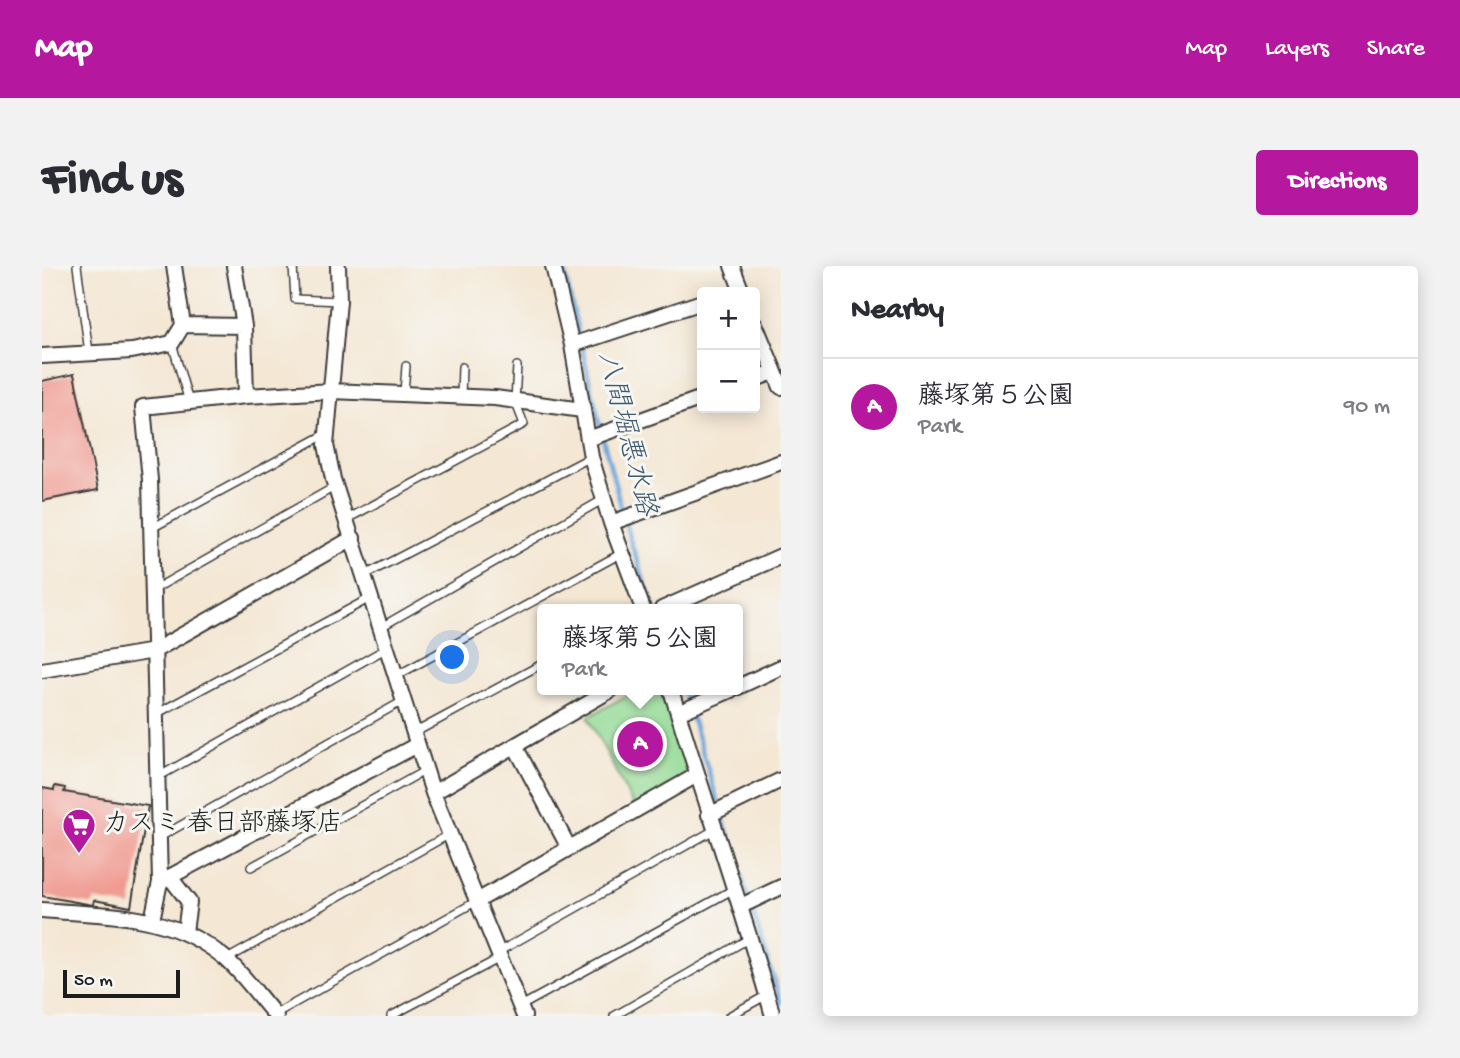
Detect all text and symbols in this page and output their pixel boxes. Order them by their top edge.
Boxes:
text: Map [35,30,92,68]
text: Map [1185,35,1227,64]
text: Layers [1265,35,1329,64]
text: Share [1367,35,1425,64]
button: Directions [1256,150,1418,215]
text: Find us [42,153,182,211]
map controls [697,287,760,413]
button: + [697,287,760,350]
text: Nearby [851,294,944,329]
water label: 八間堀悪水路 [589,348,663,521]
button: − [697,350,760,413]
text: 藤塚第５公園 [918,383,1074,414]
text: A [867,394,881,421]
text: 90 m [1344,394,1390,421]
text: Park [918,414,962,441]
popup [537,604,743,695]
text: 藤塚第５公園 [562,626,718,657]
your location [435,640,469,674]
text: Park [562,657,606,684]
pin: A [617,718,663,770]
supermarket icon: カスミ 春日部藤塚店 [60,806,98,855]
place label: カスミ 春日部藤塚店 [103,808,343,841]
scale bar [63,967,180,999]
text: 50 m [74,970,113,993]

